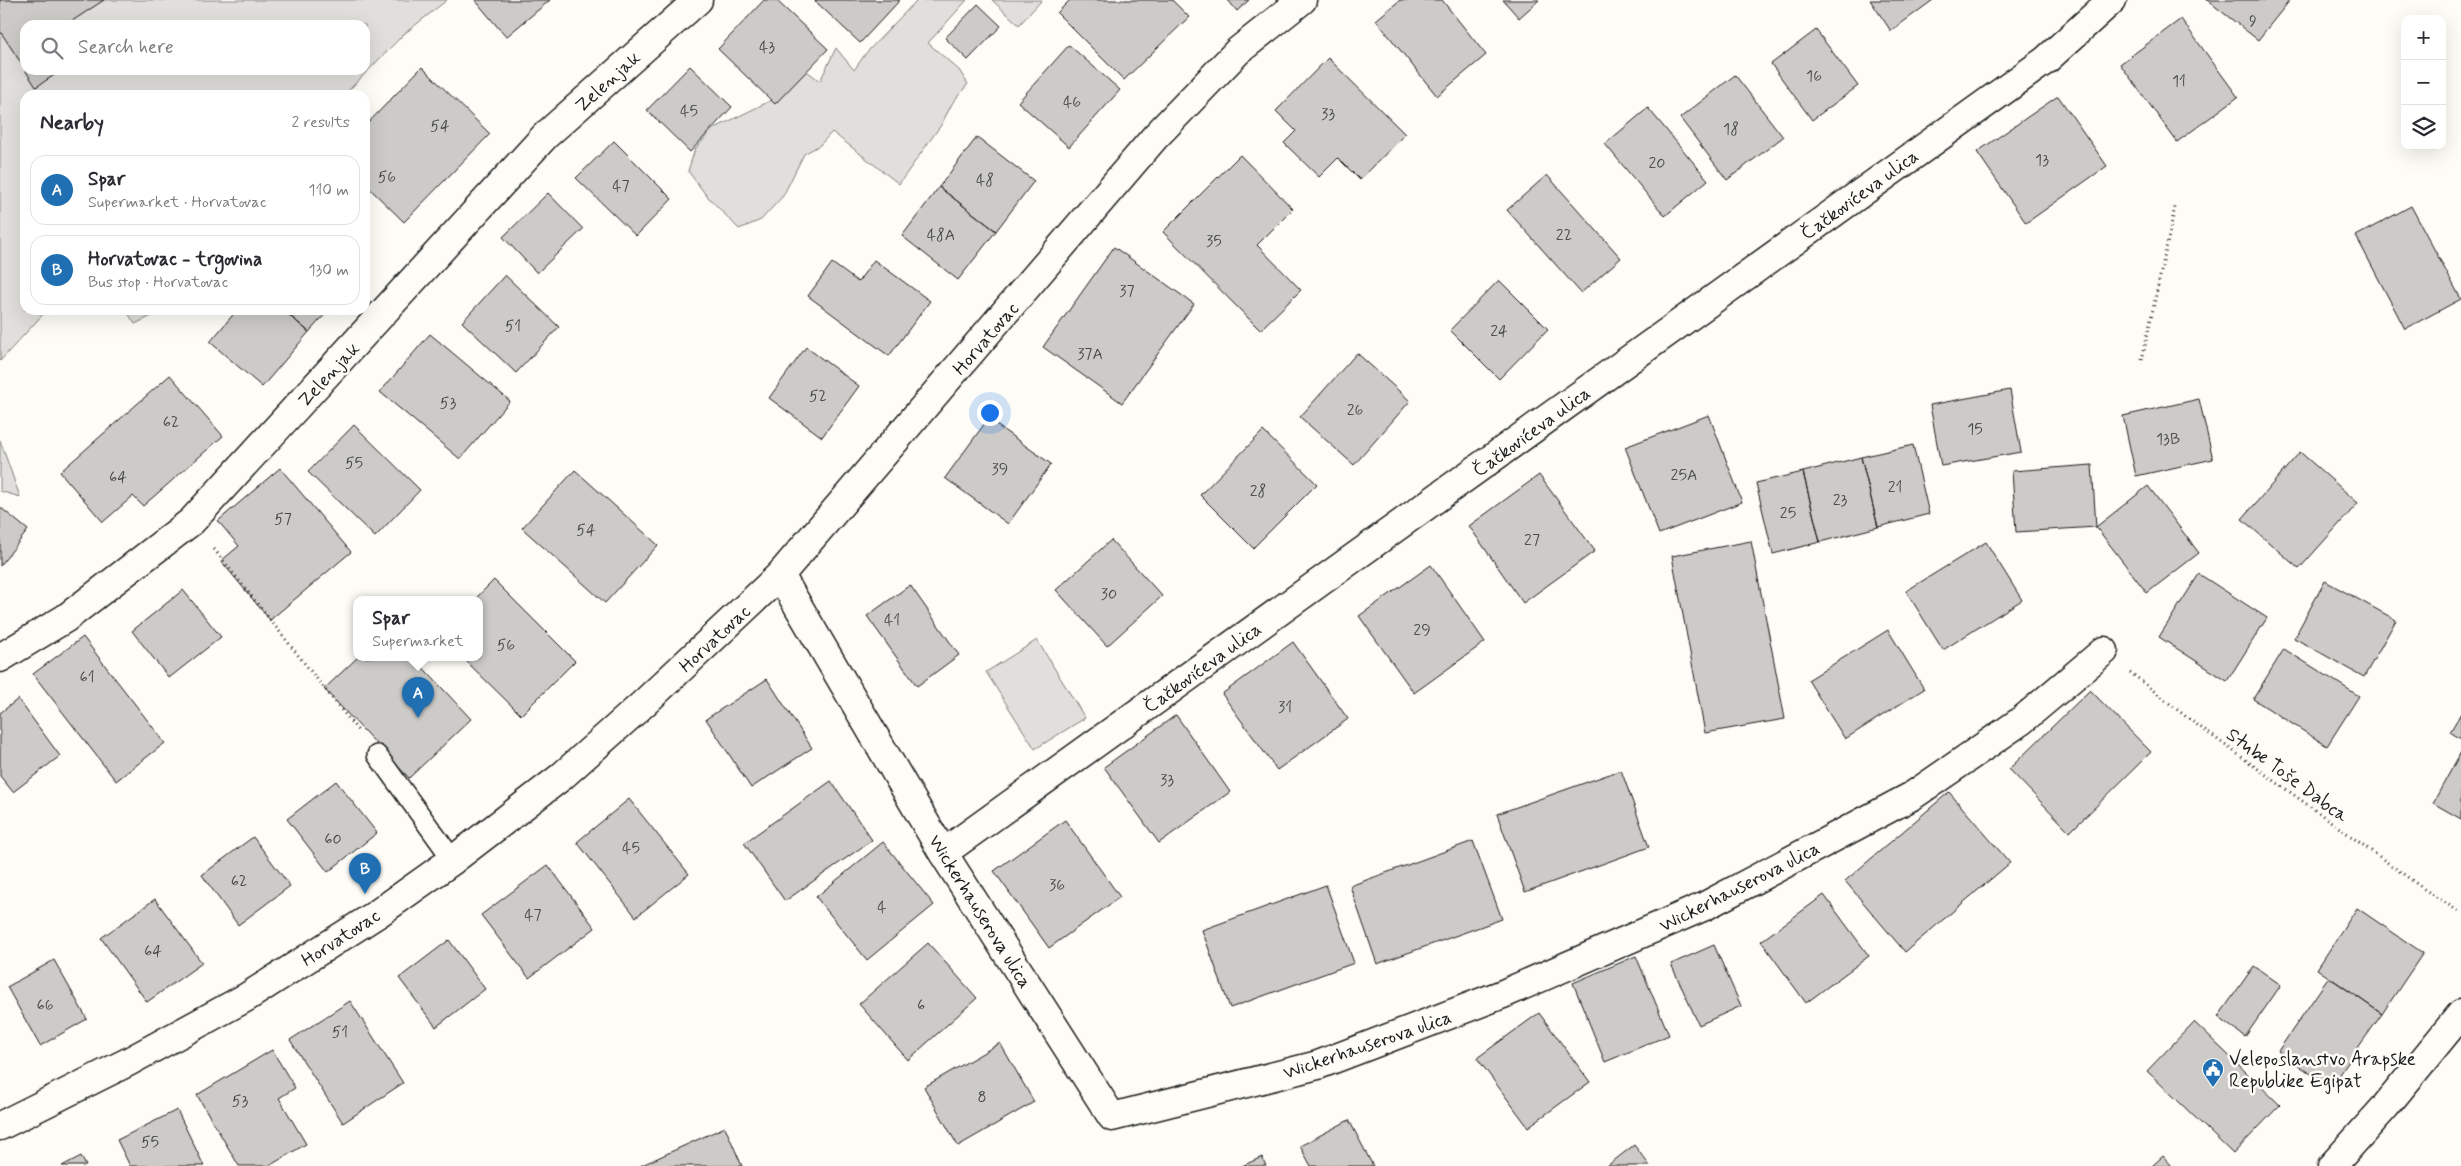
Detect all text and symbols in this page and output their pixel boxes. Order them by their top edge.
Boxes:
house number: 9 [2249,11,2257,32]
map controls [2401,15,2446,150]
button: + [2401,15,2446,60]
search box [20,20,370,75]
icon: search [38,34,66,62]
text: Search here [78,35,174,60]
house number: 43 [759,37,775,58]
street label: Zelenjak [570,46,646,118]
button: − [2401,60,2446,105]
house number: 16 [1806,66,1822,87]
house number: 11 [2172,71,2186,92]
house number: 46 [1063,92,1081,113]
house number: 45 [680,101,698,122]
house number: 33 [1321,104,1335,125]
button: layers [2401,105,2446,150]
text: Nearby [40,109,104,137]
text: 2 results [292,112,350,133]
house number: 54 [430,116,450,137]
house number: 18 [1723,119,1739,140]
street label: Čačkovićeva ulica [1795,143,1924,246]
house number: 13 [2035,150,2049,171]
house number: 20 [1649,153,1666,174]
text: Spar [88,167,126,192]
house number: 56 [378,167,396,188]
house number: 48 [976,170,994,191]
house number: 47 [612,176,630,197]
text: A [52,180,62,201]
text: 110 m [308,180,349,201]
text: Supermarket · Horvatovac [88,192,267,213]
house number: 48A [927,225,955,246]
house number: 22 [1556,225,1572,246]
house number: 35 [1206,231,1222,252]
text: Horvatovac - trgovina [88,247,262,272]
text: B [52,260,62,281]
text: 130 m [308,260,349,281]
text: Bus stop · Horvatovac [88,272,228,293]
house number: 37 [1119,281,1135,302]
street label: Horvatovac [948,297,1025,381]
house number: 51 [505,316,521,337]
house number: 24 [1490,321,1508,342]
street label: Zelenjak [293,337,366,413]
house number: 37A [1077,344,1103,365]
street label: Čačkovićeva ulica [1467,380,1596,483]
house number: 52 [809,386,827,407]
house number: 53 [440,393,456,414]
your location [977,400,1003,426]
house number: 26 [1347,400,1363,421]
house number: 62 [163,412,179,433]
house number: 15 [1967,419,1983,440]
house number: 13B [2156,429,2180,450]
house number: 55 [345,453,363,474]
house number: 39 [992,459,1008,480]
house number: 25A [1671,465,1697,486]
house number: 64 [109,467,127,488]
house number: 21 [1888,477,1902,498]
house number: 28 [1250,481,1266,502]
house number: 23 [1833,490,1848,511]
house number: 25 [1780,503,1796,524]
house number: 57 [274,509,292,530]
house number: 54 [576,520,596,541]
house number: 27 [1524,530,1540,551]
house number: 30 [1101,584,1117,605]
popup [353,596,483,661]
street label: Horvatovac [674,599,756,679]
text: Spar [372,606,410,631]
house number: 41 [884,610,900,631]
street label: Čačkovićeva ulica [1138,616,1267,719]
house number: 29 [1413,620,1431,641]
text: Supermarket [372,631,464,652]
house number: 56 [497,635,515,656]
house number: 61 [79,667,95,688]
pin: A [402,677,434,718]
house number: 31 [1278,697,1292,718]
street label: Stube Toše Dabca [2221,722,2354,828]
house number: 33 [1160,770,1174,791]
house number: 60 [324,829,342,850]
street label: Wickerhauserova ulica [922,830,1037,993]
street label: Wickerhauserova ulica [1655,836,1824,939]
house number: 45 [622,838,640,859]
pin: B [349,853,381,894]
house number: 62 [231,871,247,892]
house number: 36 [1049,875,1065,896]
house number: 4 [877,897,887,918]
street label: Horvatovac [297,903,385,973]
house number: 47 [524,905,542,926]
house number: 64 [144,941,162,962]
house number: 66 [36,995,54,1016]
house number: 6 [917,995,925,1016]
street label: Wickerhauserova ulica [1280,1005,1455,1086]
house number: 51 [332,1022,348,1043]
place label: Veleposlanstvo Arapske Republike Egipat [2229,1047,2416,1095]
public building icon: Veleposlanstvo Arapske Republike Egipat [2201,1057,2225,1088]
house number: 8 [977,1087,987,1108]
house number: 53 [232,1091,248,1112]
house number: 55 [141,1132,159,1153]

